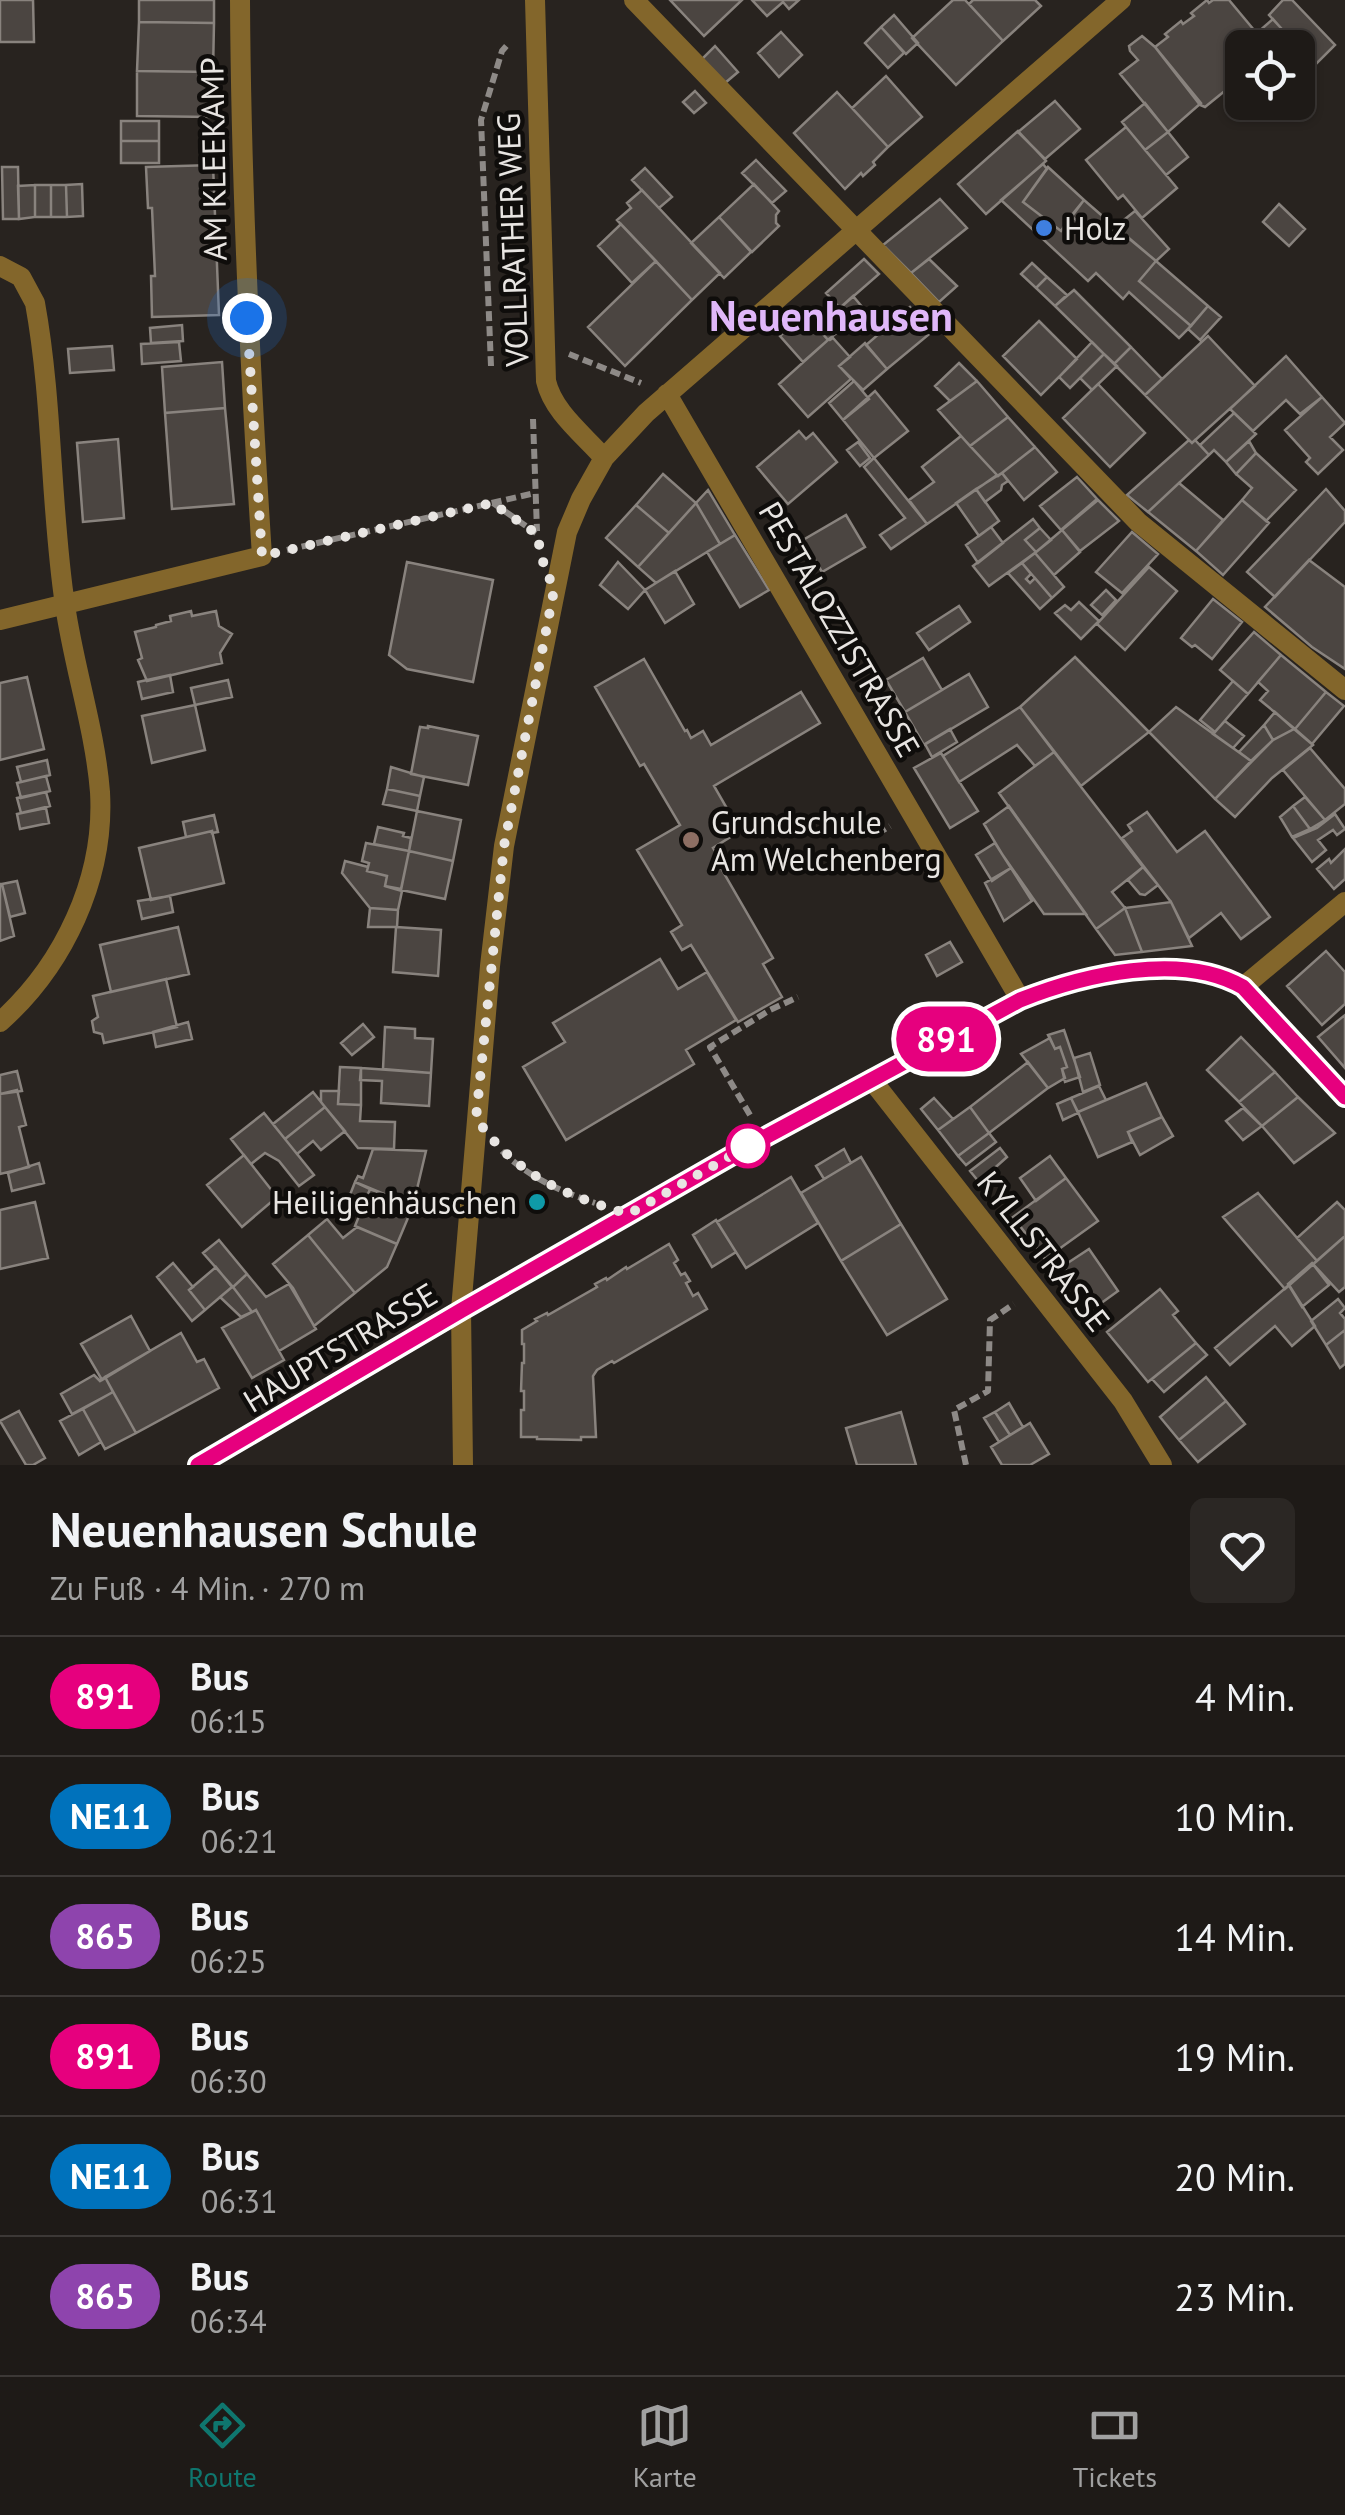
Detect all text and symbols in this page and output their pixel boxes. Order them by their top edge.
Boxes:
map controls [1225,30,1315,120]
button: locate [1225,30,1315,120]
street label: AM KLEEKAMP [190,57,236,261]
street label: VOLLRATHER WEG [487,112,537,369]
place label: Holz [1064,207,1126,249]
marker: Holz [1033,217,1055,239]
district label: Neuenhausen [709,288,953,343]
your location [222,293,272,343]
street label: PESTALOZZISTRASSE [750,494,930,764]
place label: Grundschule Am Welchenberg [711,801,942,880]
marker: Grundschule Am Welchenberg [680,829,702,851]
line badge: 891 [888,1006,1004,1072]
text: 891 [916,1016,976,1062]
unlabelled marker [727,1125,769,1167]
street label: KYLLSTRASSE [968,1162,1120,1340]
place label: Heiligenhäuschen [272,1181,517,1223]
marker: Heiligenhäuschen [526,1191,548,1213]
street label: HAUPTSTRASSE [235,1273,445,1421]
text: Neuenhausen Schule [50,1498,478,1560]
button: heart [1190,1498,1295,1603]
text: Zu Fuß · 4 Min. · 270 m [50,1567,365,1609]
text: Bus [190,1651,249,1700]
text: 4 Min. [1195,1672,1295,1721]
text: 891 [75,1673,135,1719]
text: 06:15 [190,1700,267,1742]
text: Bus [201,1771,260,1820]
text: 10 Min. [1174,1792,1295,1841]
text: NE11 [70,1793,151,1839]
text: 06:21 [201,1820,278,1862]
text: Bus [190,1891,249,1940]
text: 14 Min. [1174,1912,1295,1961]
text: 865 [75,1913,135,1959]
text: 06:25 [190,1940,267,1982]
text: Bus [190,2011,249,2060]
text: 19 Min. [1174,2032,1295,2081]
text: 891 [75,2033,135,2079]
text: 06:30 [190,2060,267,2102]
text: Bus [201,2131,260,2180]
text: 20 Min. [1174,2152,1295,2201]
text: NE11 [70,2153,151,2199]
text: 06:31 [201,2180,278,2222]
text: Bus [190,2251,249,2300]
text: 23 Min. [1174,2272,1295,2321]
text: 865 [75,2273,135,2319]
text: 06:34 [190,2300,267,2342]
tab: Route [188,2398,257,2495]
tab: Karte [633,2398,697,2495]
tab: Tickets [1073,2398,1157,2495]

